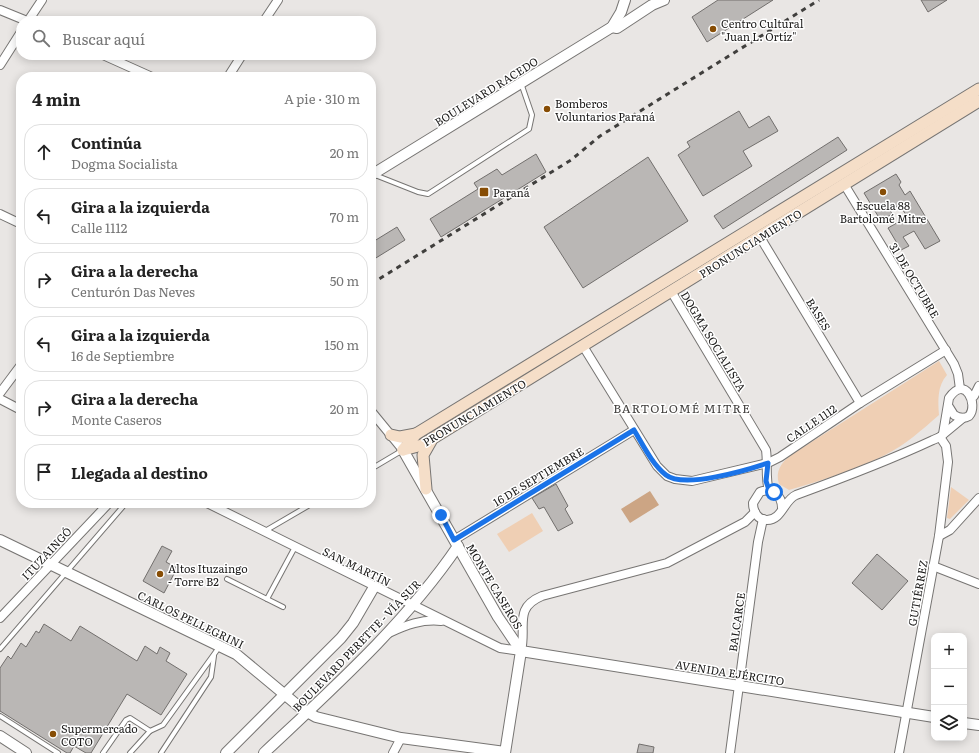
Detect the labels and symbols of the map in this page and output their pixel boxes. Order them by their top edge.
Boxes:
place label: Centro Cultural "Juan L. Ortíz" [721,15,804,44]
marker: Centro Cultural "Juan L. Ortíz" [708,24,718,34]
street label: BOULEVARD RACEDO [431,53,541,129]
place label: Bomberos Voluntarios Paraná [555,95,655,124]
marker: Bomberos Voluntarios Paraná [542,104,552,114]
place label: Paraná [493,184,530,200]
marker: Paraná [478,186,490,198]
marker: Escuela 88 Bartolomé Mitre [878,187,888,197]
place label: Escuela 88 Bartolomé Mitre [840,197,927,226]
street label: PRONUNCIAMIENTO [696,205,804,281]
street label: 31 DE OCTUBRE [886,239,944,321]
street label: DOGMA SOCIALISTA [678,288,750,394]
street label: BASES [803,295,835,333]
street label: PRONUNCIAMIENTO [419,375,529,449]
district label: BARTOLOMÉ MITRE [613,399,751,417]
street label: CALLE 1112 [783,400,840,446]
street label: 16 DE SEPTIEMBRE [490,443,586,509]
route start [765,483,783,501]
route end [432,506,450,524]
street label: ITUZAINGÓ [17,523,75,583]
street label: MONTE CASEROS [463,540,527,632]
street label: SAN MARTÍN [320,543,394,589]
street label: GUTIÉRREZ [903,559,931,627]
place label: Altos Ituzaingo - Torre B2 [168,560,248,589]
marker: Altos Ituzaingo - Torre B2 [155,569,165,579]
street label: BOULEVARD PERETTE - VÍA SUR [288,575,424,715]
street label: CARLOS PELLEGRINI [135,586,247,652]
street label: BALCARCE [724,591,748,653]
street label: AVENIDA EJÉRCITO [674,655,786,689]
place label: Supermercado COTO [61,720,138,749]
marker: Supermercado COTO [48,729,58,739]

